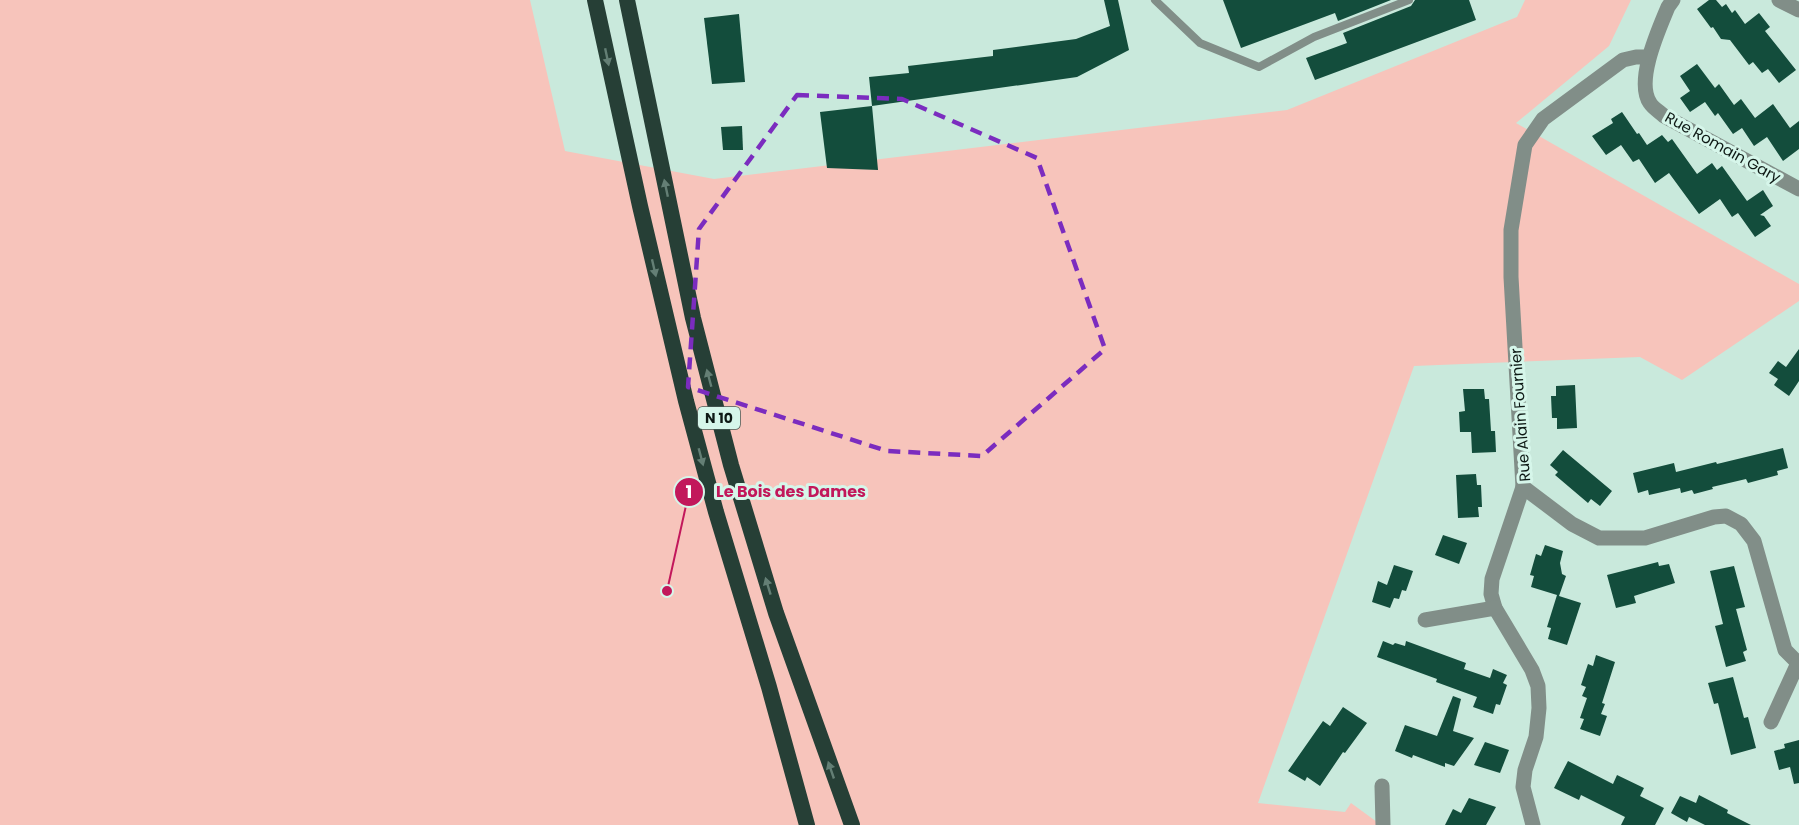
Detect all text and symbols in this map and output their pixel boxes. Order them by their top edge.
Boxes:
one-way arrow [603,48,613,66]
street label: Rue Romain Gary [1661,106,1785,188]
one-way arrow [661,178,670,197]
one-way arrow [650,259,660,277]
street label: Rue Alain Fournier [1505,347,1535,482]
one-way arrow [704,369,713,387]
road number: N 10 [698,407,740,429]
one-way arrow [697,448,706,466]
callout: Le Bois des Dames [674,475,878,509]
text: 1 [686,479,692,504]
text: Le Bois des Dames [716,480,866,503]
one-way arrow [763,577,772,595]
one-way arrow [826,761,836,779]

